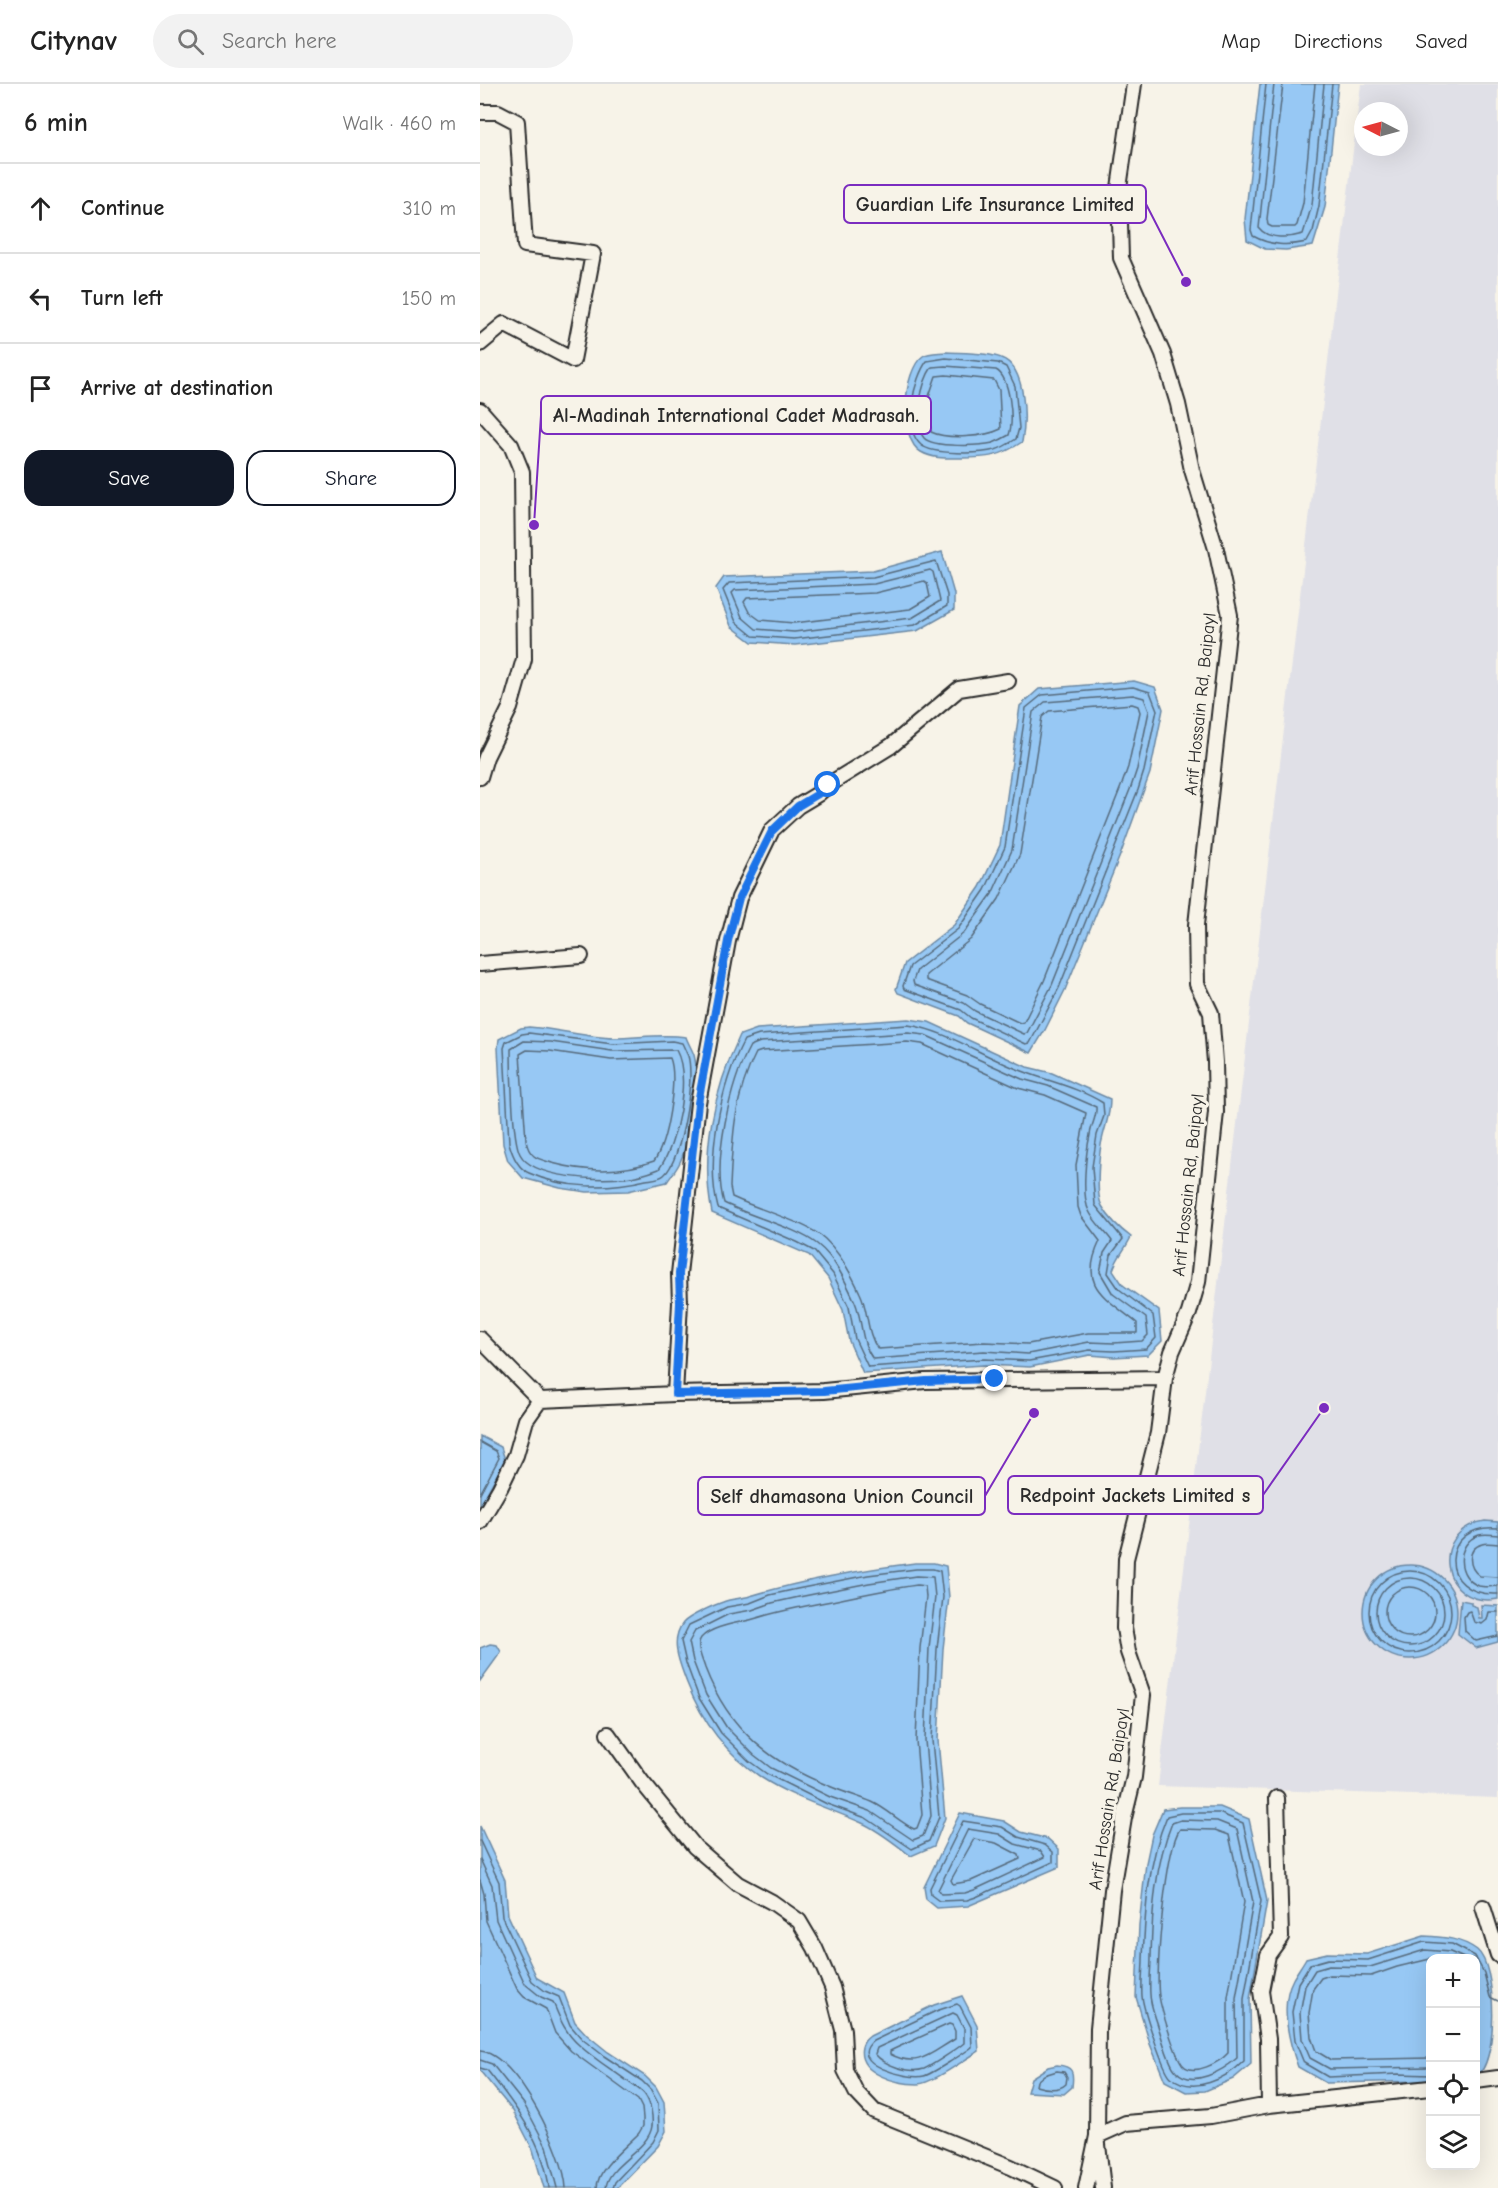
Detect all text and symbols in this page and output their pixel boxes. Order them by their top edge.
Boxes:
search box [153,14,573,68]
text: Citynav [30,25,117,57]
icon: search [174,25,207,58]
text: Search here [222,28,336,54]
text: Map [1221,29,1261,53]
text: Directions [1294,29,1383,53]
text: Saved [1416,29,1468,53]
north arrow [1354,102,1408,156]
text: 6 min [24,108,88,138]
text: Walk · 460 m [343,112,456,135]
callout: Guardian Life Insurance Limited [844,185,1146,223]
icon: ahead [24,192,57,225]
text: Guardian Life Insurance Limited [856,193,1134,216]
text: Continue [81,195,164,221]
text: 310 m [403,197,456,220]
icon: left [24,282,57,315]
text: Turn left [81,285,163,311]
text: 150 m [402,287,456,310]
icon: arrive [24,372,57,405]
text: Arrive at destination [81,375,273,401]
callout: Al-Madinah International Cadet Madrasah. [541,396,931,434]
text: Al-Madinah International Cadet Madrasah. [553,404,919,427]
button: Save [24,450,234,506]
button: Share [246,450,456,506]
street label: Arif Hossain Rd, Baipayl [1180,612,1221,797]
route start [814,771,840,797]
street label: Arif Hossain Rd, Baipayl [1168,1093,1209,1278]
route end [981,1365,1007,1391]
callout: Redpoint Jackets Limited s [1008,1476,1263,1514]
callout: Self dhamasona Union Council [698,1477,985,1515]
text: Redpoint Jackets Limited s [1020,1484,1250,1507]
text: Self dhamasona Union Council [710,1485,974,1508]
street label: Arif Hossain Rd, Baipayl [1085,1707,1134,1891]
map controls [1426,1954,1480,2170]
button: + [1426,1954,1480,2008]
button: − [1426,2008,1480,2062]
button: locate [1426,2062,1480,2116]
button: layers [1426,2116,1480,2170]

